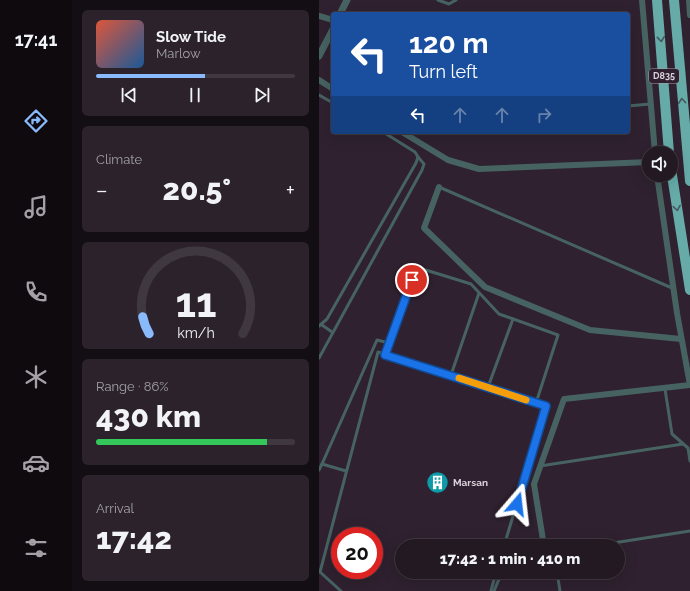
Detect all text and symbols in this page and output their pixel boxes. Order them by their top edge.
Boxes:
text: 120 m [409,27,489,60]
text: Slow Tide [156,28,226,46]
icon: left [343,28,395,80]
text: 17:41 [15,29,57,50]
one-way arrow [656,36,665,42]
text: Marlow [156,46,201,61]
text: Turn left [409,61,478,82]
road number: D835 [649,69,679,83]
icon: previous [118,84,140,106]
icon: pause [184,84,206,106]
icon: next [251,84,273,106]
one-way arrow [678,98,687,104]
icon: left [407,104,429,126]
icon: ahead [449,104,471,126]
icon: ahead [491,104,513,126]
icon: right [533,104,555,126]
icon: directions [22,107,50,135]
map controls [642,146,678,182]
button: sound [642,146,678,182]
text: Climate [96,152,142,167]
text: 20.5° [163,172,231,207]
text: − [96,177,108,203]
text: + [286,177,295,203]
icon: music [22,193,50,221]
one-way arrow [672,204,681,211]
pin [395,263,429,297]
icon: arrive [401,269,423,291]
text: 11 [175,277,216,326]
icon: phone [22,278,50,306]
text: km/h [177,324,214,340]
icon: climate [22,363,50,391]
text: Range · 86% [96,379,169,394]
text: 430 km [96,399,201,434]
icon: car [22,449,50,477]
building icon: Marsan [425,469,451,495]
place label: Marsan [453,477,488,488]
position arrow [496,483,538,525]
text: Arrival [96,501,134,516]
text: 17:42 [96,521,172,556]
speed limit sign: 20 [331,527,383,579]
icon: filters [22,534,50,562]
text: 17:42 · 1 min · 410 m [440,550,580,568]

